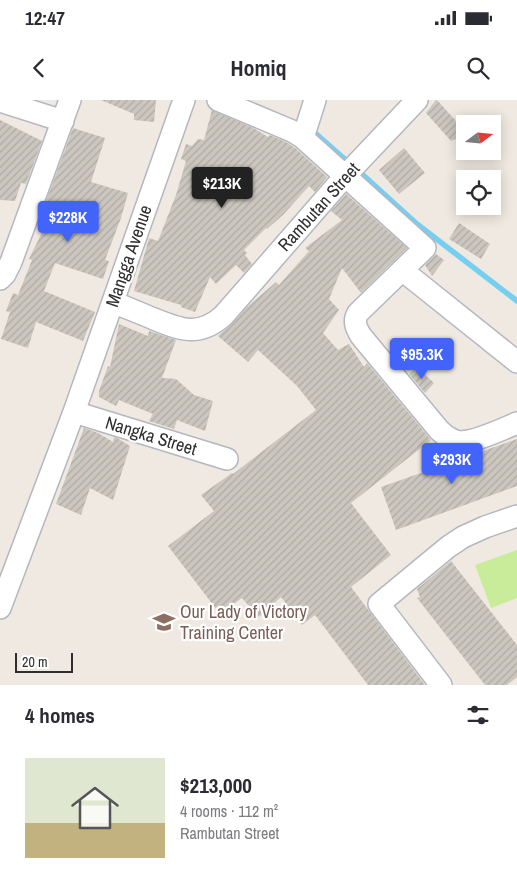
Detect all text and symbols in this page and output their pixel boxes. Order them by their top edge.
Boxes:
text: 12:47 [25,5,65,31]
text: Homiq [230,53,287,83]
icon: back [25,54,53,82]
icon: search [464,54,492,82]
north arrow [456,115,501,160]
map controls [456,115,501,215]
street label: Rambutan Street [272,157,365,256]
pin: $213K [187,166,257,209]
button: locate [456,170,501,215]
text: $213K [203,172,241,194]
pin: $228K [33,200,103,243]
street label: Mangga Avenue [99,201,158,310]
text: $228K [49,206,87,228]
pin: $95.3K [381,338,463,380]
text: $95.3K [401,343,443,365]
street label: Nangka Street [102,410,200,461]
pin: $293K [417,442,487,485]
text: $293K [433,448,471,470]
place label: Our Lady of Victory Training Center [180,599,308,645]
school or university icon: Our Lady of Victory Training Center [151,609,177,635]
scale bar [15,650,72,673]
text: 20 m [22,653,48,671]
text: 4 homes [25,701,95,730]
icon: filters [464,701,492,729]
text: $213,000 [180,771,252,800]
icon: home [65,778,125,838]
text: 4 rooms · 112 m² [180,800,278,822]
text: Rambutan Street [180,822,279,844]

